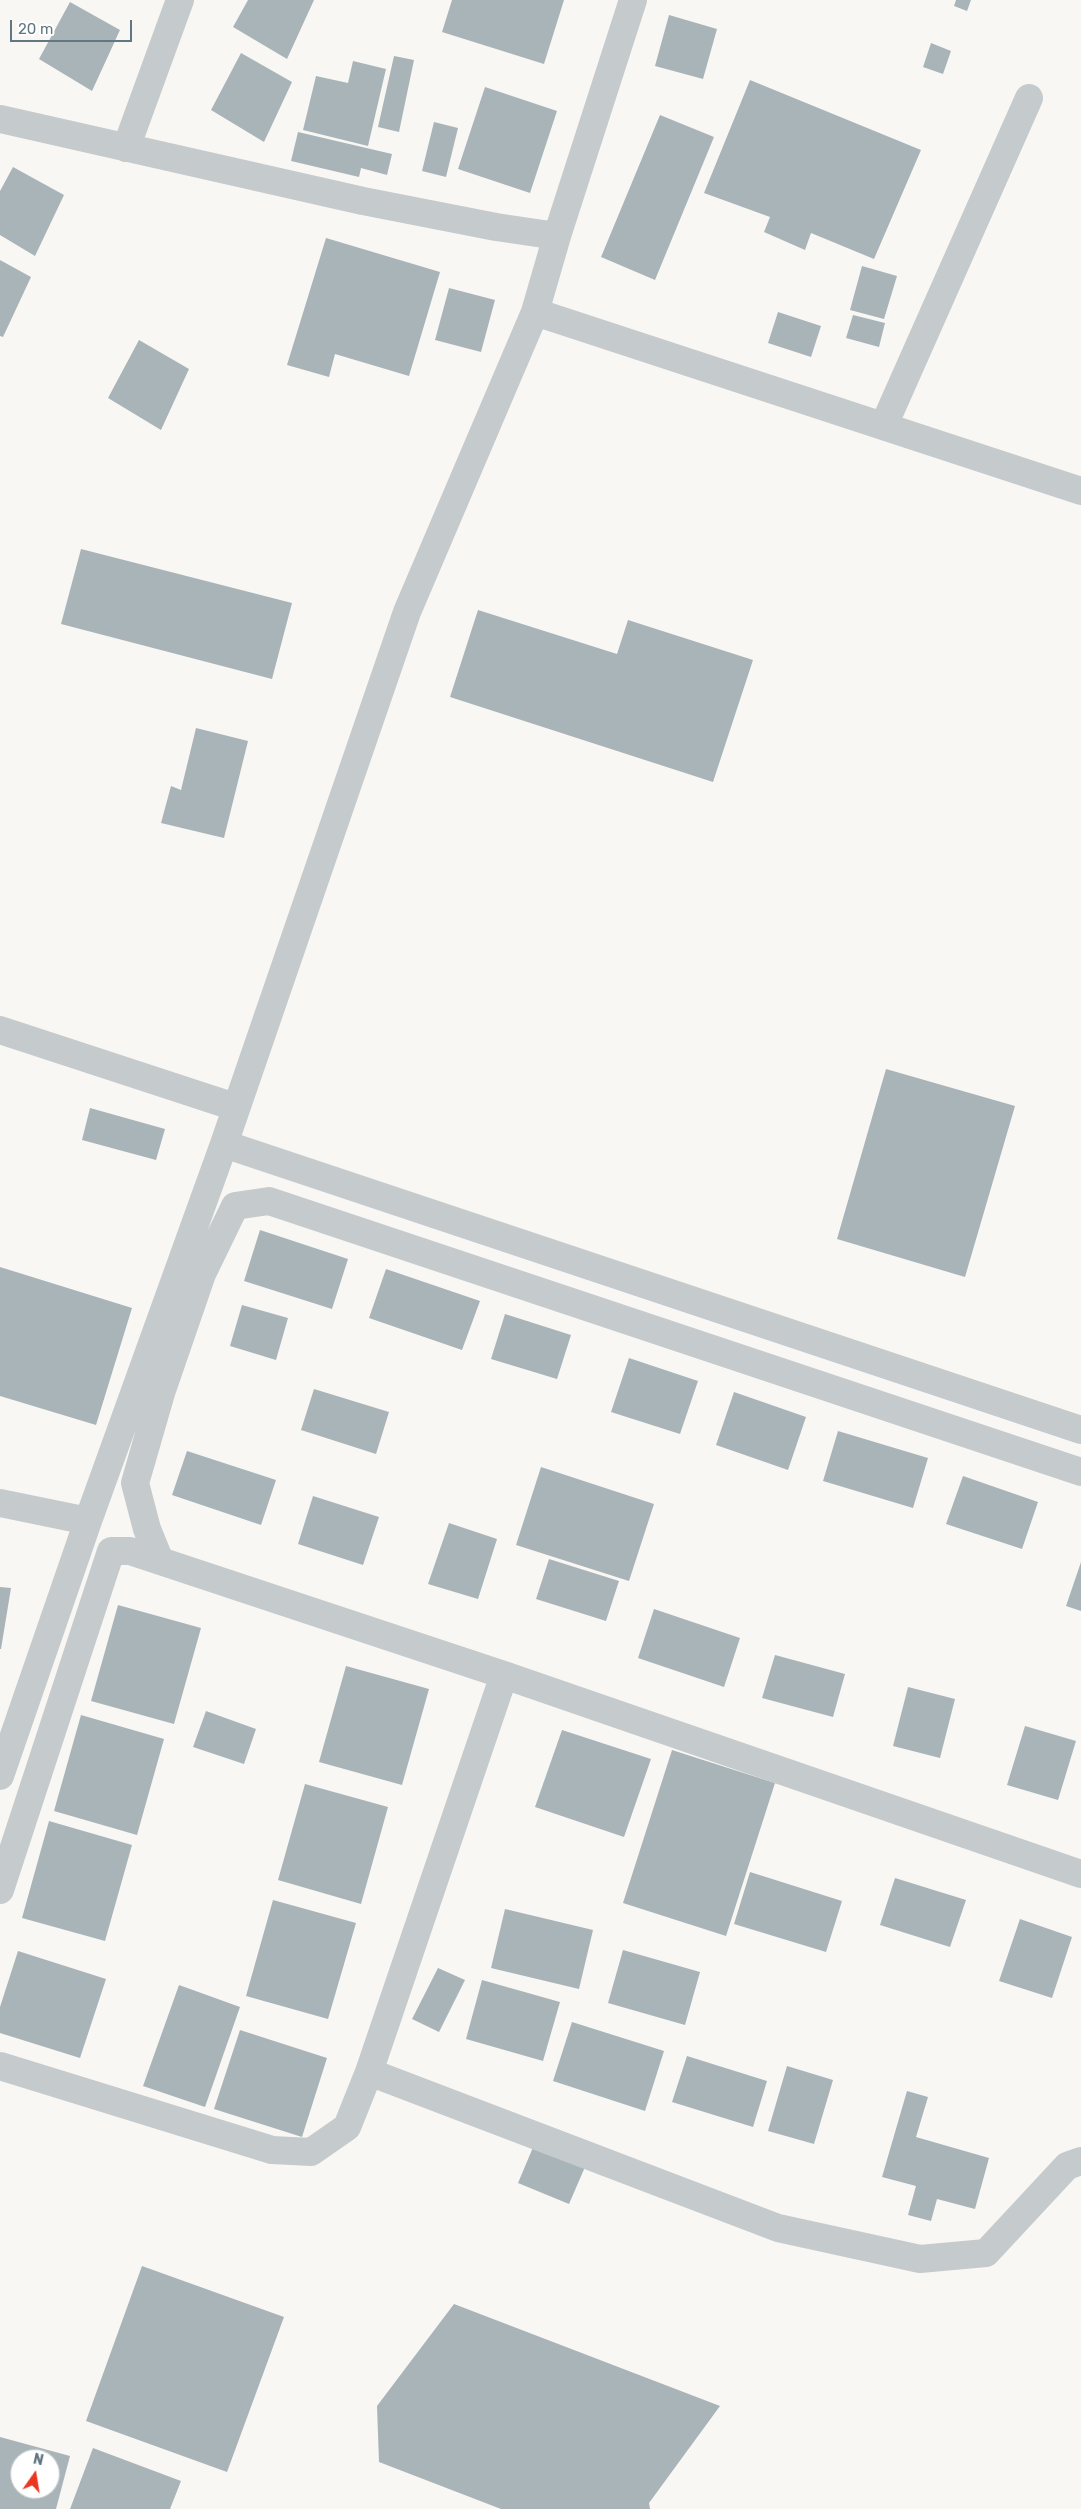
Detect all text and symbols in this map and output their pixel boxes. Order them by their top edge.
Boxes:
scale bar [12,10,135,42]
text: 20 m [18,20,53,38]
north arrow [10,2449,60,2499]
text: N [31,2450,45,2469]

